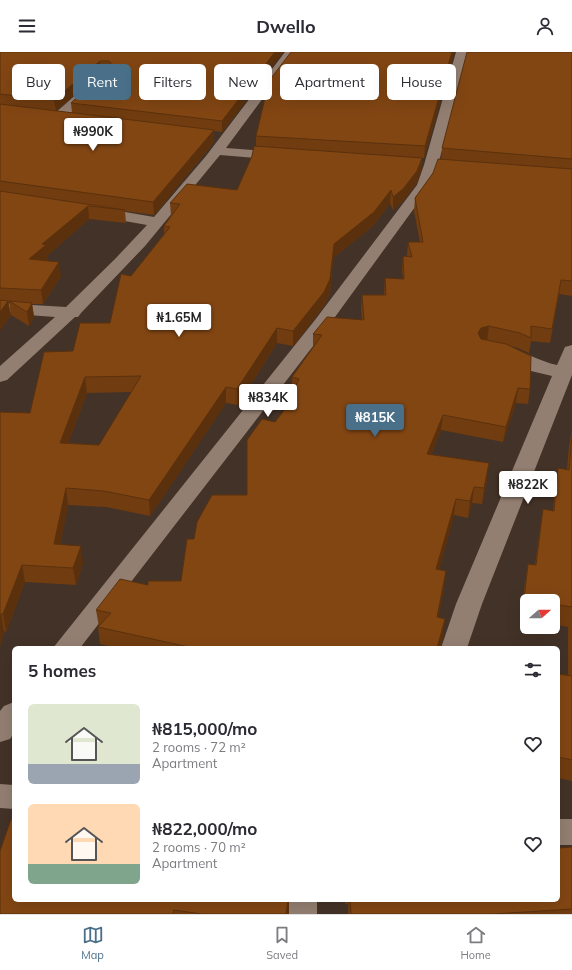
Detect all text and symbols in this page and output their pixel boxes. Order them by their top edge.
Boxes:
icon: menu [16,15,38,37]
text: Dwello [256,15,316,38]
icon: person [534,15,556,37]
chip: Buy [12,64,65,100]
chip: Rent [73,64,131,100]
chip: Filters [139,64,206,100]
chip: New [214,64,272,100]
chip: Apartment [280,64,379,100]
chip: House [387,64,456,100]
pin: ₦990K [65,118,121,152]
text: ₦990K [73,123,113,139]
pin: ₦1.65M [146,304,212,338]
text: ₦1.65M [156,309,202,325]
pin: ₦834K [240,384,296,418]
text: ₦834K [248,389,288,405]
pin: ₦815K [347,404,403,438]
text: ₦815K [355,409,395,425]
pin: ₦822K [500,471,556,505]
text: ₦822K [508,476,548,492]
north arrow [520,594,560,634]
map controls [520,594,560,634]
icon: filters [522,659,544,681]
text: 5 homes [28,660,96,681]
text: ₦815,000/mo [152,718,257,739]
icon: home [60,720,108,768]
icon: heart [522,733,544,755]
text: 2 rooms · 72 m² [152,739,246,755]
text: Apartment [152,755,217,771]
text: ₦822,000/mo [152,818,257,839]
icon: home [60,820,108,868]
icon: heart [522,833,544,855]
text: 2 rooms · 70 m² [152,839,246,855]
text: Apartment [152,855,217,871]
tab: Map [81,924,104,962]
tab: Saved [266,924,298,962]
tab: Home [460,924,491,962]

